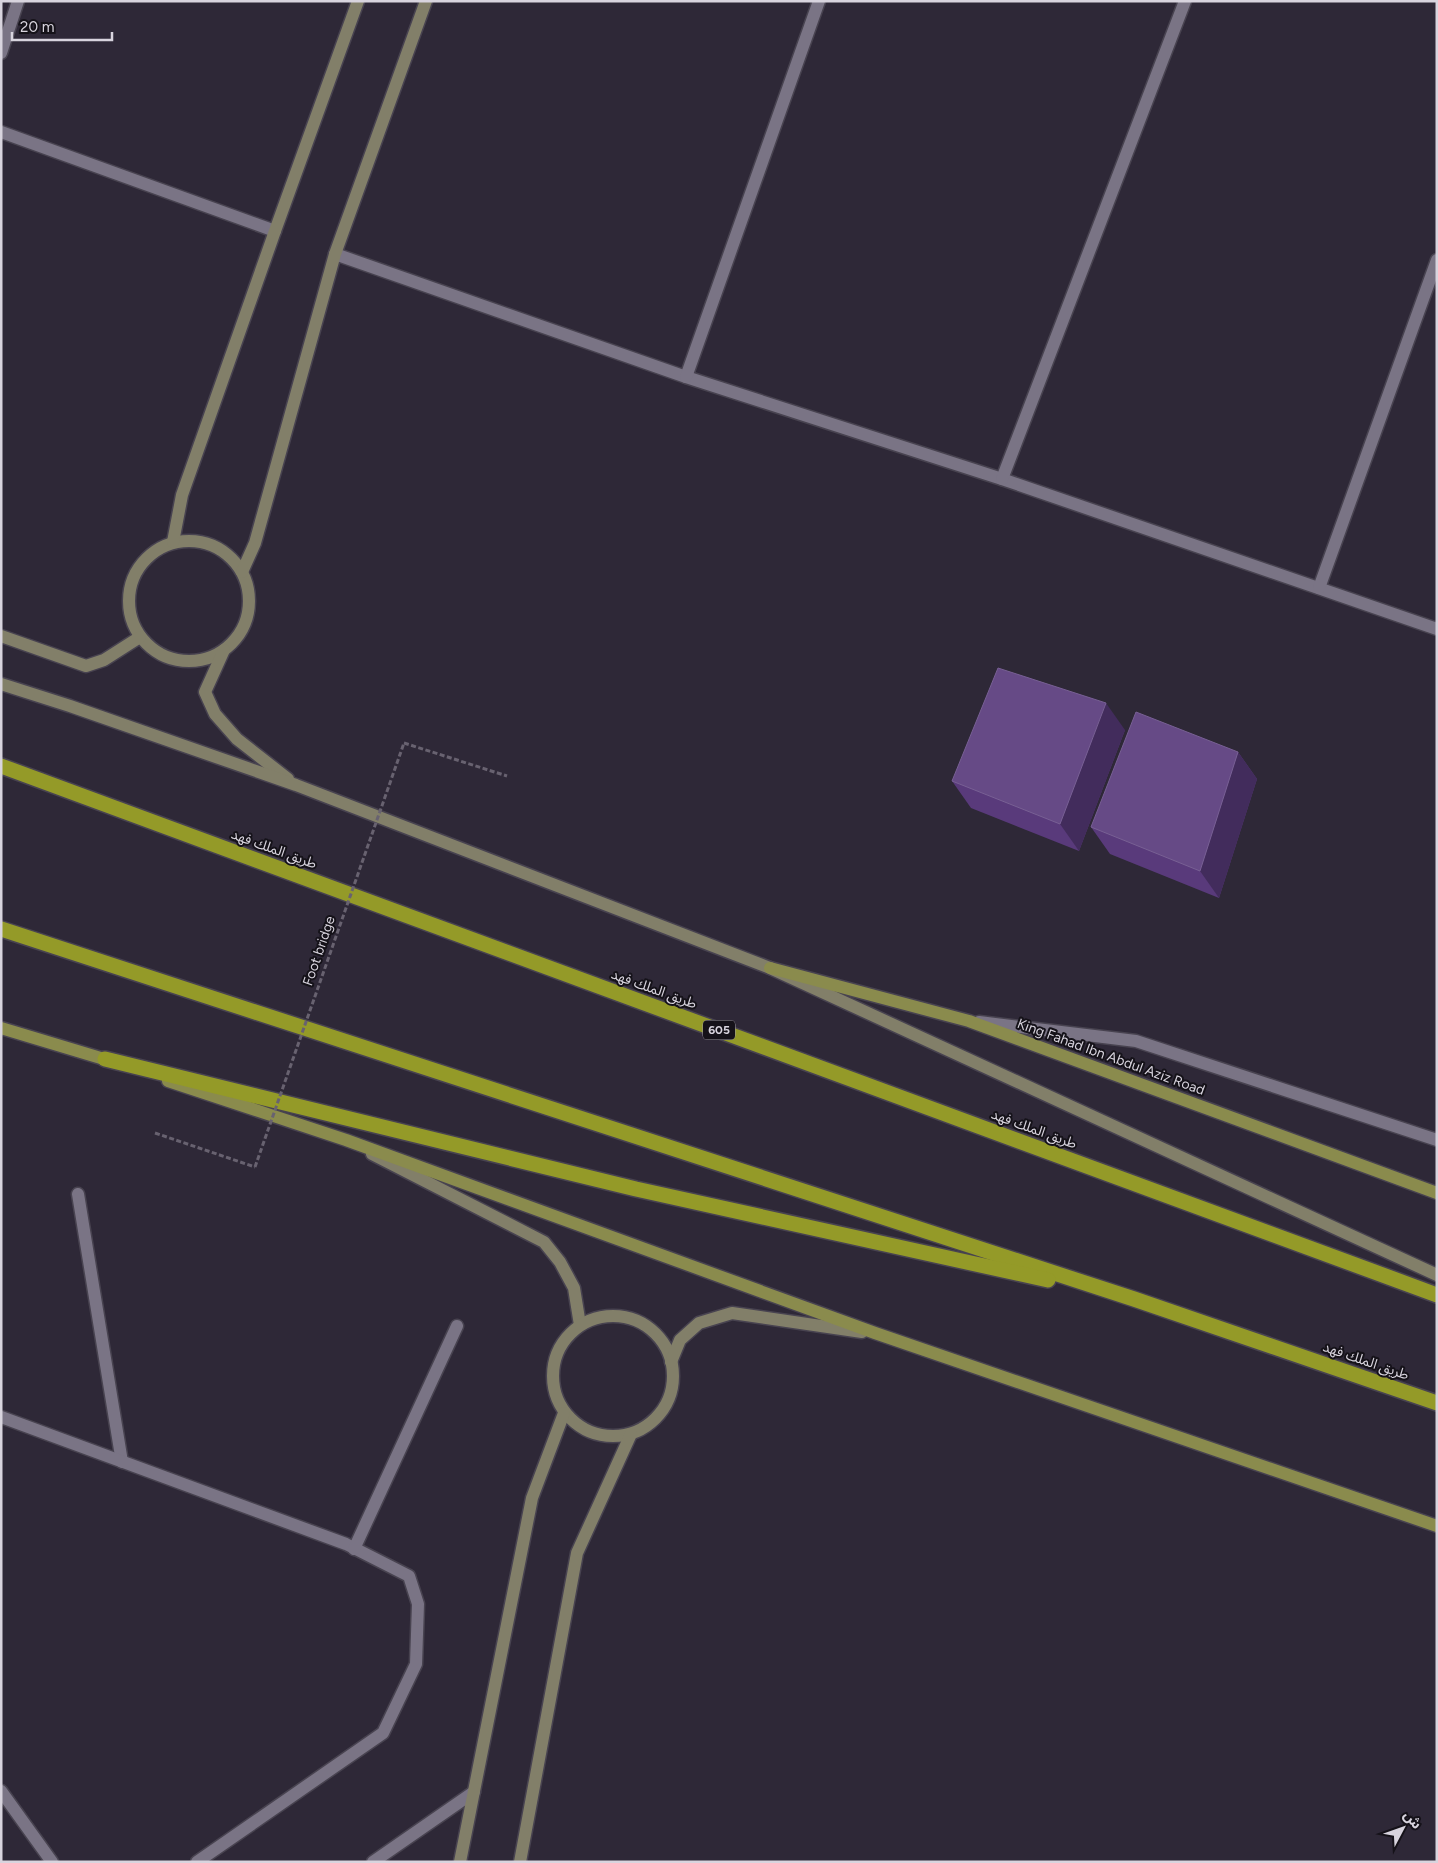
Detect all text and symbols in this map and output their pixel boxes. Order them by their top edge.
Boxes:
scale bar [12,10,112,42]
text: 20 m [20,18,54,36]
street label: طريق الملك فهد [228,826,319,873]
street label: Foot bridge [299,914,339,988]
street label: طريق الملك فهد [608,966,699,1013]
street label: King Fahad Ibn Abdul Aziz Road [1015,1015,1207,1099]
road number: 605 [703,1020,735,1040]
street label: طريق الملك فهد [988,1106,1079,1153]
street label: طريق الملك فهد [1320,1338,1411,1385]
north arrow [1378,1803,1428,1853]
text: ش [1400,1807,1425,1833]

